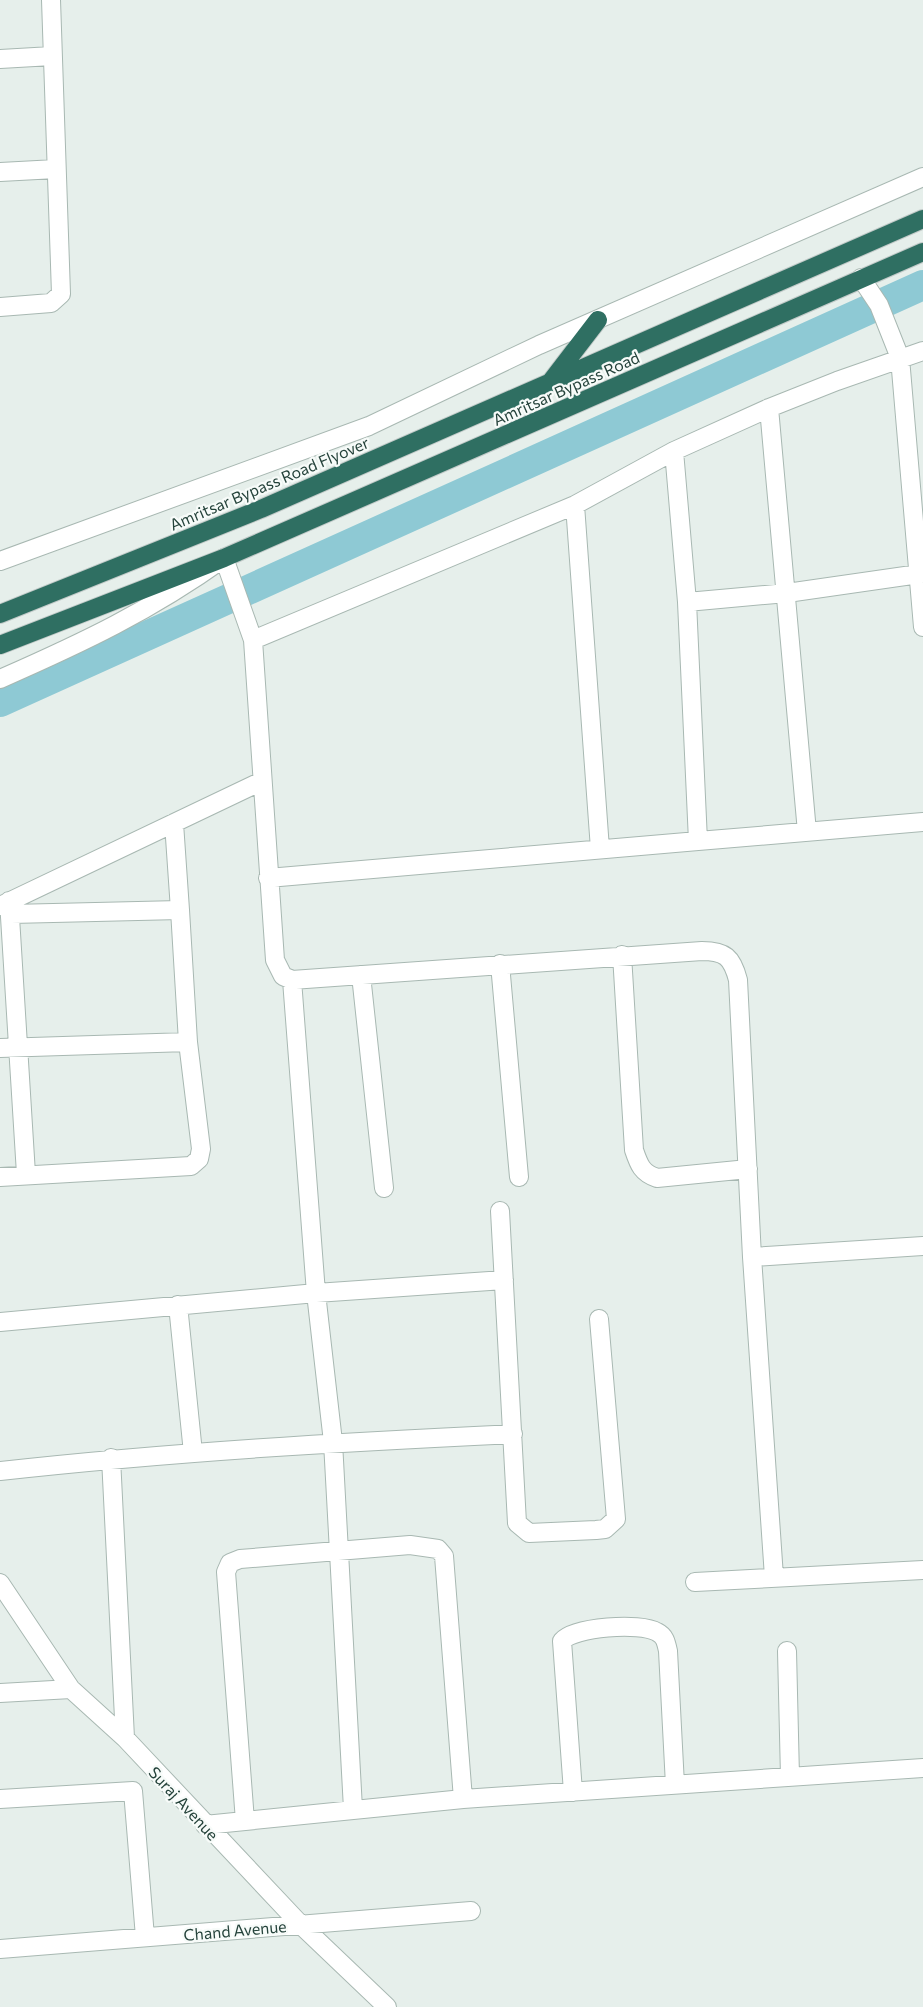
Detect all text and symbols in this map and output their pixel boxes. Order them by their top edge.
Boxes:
street label: Amritsar Bypass Road [490,347,642,429]
street label: Amritsar Bypass Road Flyover [166,432,372,534]
street label: Suraj Avenue [145,1762,223,1844]
street label: Chand Avenue [183,1916,287,1944]

